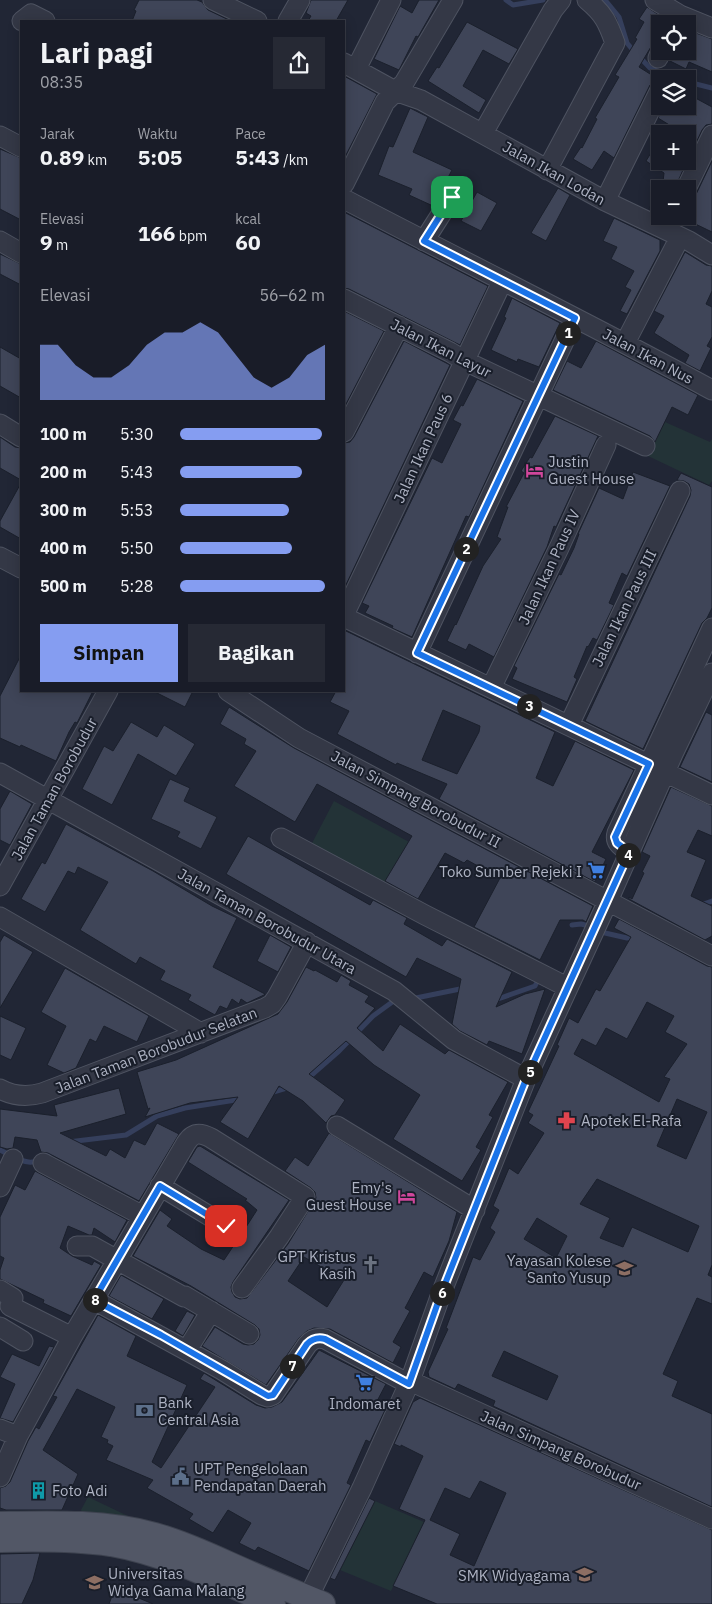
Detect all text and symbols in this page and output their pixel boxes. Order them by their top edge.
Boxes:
map controls [651,15,696,225]
button: locate [651,15,696,60]
text: Lari pagi [40,34,153,71]
button: share [273,37,325,89]
button: layers [651,70,696,115]
text: 08:35 [40,72,83,92]
text: Jarak [40,125,75,143]
text: Waktu [138,125,178,143]
text: Pace [235,125,266,143]
button: + [651,125,696,170]
street label: Jalan Ikan Lodan [499,137,609,209]
text: 0.89 [40,143,84,171]
text: 5:05 [138,143,182,171]
text: 5:43 [235,143,280,171]
text: km [84,151,107,169]
text: /km [280,151,308,169]
pin [431,176,473,218]
button: − [651,180,696,225]
icon: arrive [438,183,466,211]
text: Elevasi [40,210,84,228]
text: kcal [235,210,261,228]
text: 166 [138,219,175,247]
text: bpm [175,227,207,245]
text: 9 [40,228,53,256]
text: 60 [235,228,261,256]
text: m [53,236,68,254]
text: Elevasi [40,285,90,305]
text: 56–62 m [259,285,325,305]
street label: Jalan Ikan Layur [387,314,495,382]
pin: 1 [556,320,580,346]
text: 1 [564,324,573,342]
street label: Jalan Ikan Nus [599,324,697,388]
street label: Jalan Ikan Paus 6 [389,390,457,506]
text: 100 m [40,424,87,444]
text: 5:30 [120,424,153,444]
place label: Justin Guest House [548,452,634,488]
hotel icon: Justin Guest House [524,460,544,480]
text: 200 m [40,462,87,482]
text: 5:43 [120,462,153,482]
text: 300 m [40,500,87,520]
text: 5:53 [120,500,153,520]
street label: Jalan Ikan Paus IV [514,506,584,628]
pin: 2 [454,536,478,562]
text: 400 m [40,538,87,558]
text: 5:50 [120,538,153,558]
text: 2 [462,540,471,558]
street label: Jalan Ikan Paus III [587,546,661,670]
text: 500 m [40,576,87,596]
text: 5:28 [120,576,153,596]
button: Simpan [40,624,178,682]
button: Bagikan [188,624,325,682]
pin: 3 [516,694,542,718]
text: 3 [525,697,534,715]
street label: Jalan Taman Borobudur [7,714,101,864]
street label: Jalan Simpang Borobudur II [328,746,504,852]
pin: 4 [616,842,640,868]
text: 4 [624,846,633,864]
supermarket icon: Toko Sumber Rejeki I [586,861,606,881]
place label: Toko Sumber Rejeki I [439,862,582,881]
street label: Jalan Taman Borobudur Utara [175,864,359,978]
street label: Jalan Taman Borobudur Selatan [52,1003,260,1097]
pin: 5 [518,1060,542,1084]
text: 5 [526,1063,535,1081]
pharmacy icon: Apotek El-Rafa [557,1110,577,1130]
place label: Apotek El-Rafa [581,1111,682,1130]
place label: Emy's Guest House [306,1178,392,1214]
hotel icon: Emy's Guest House [396,1186,416,1206]
pin [205,1205,247,1247]
icon: check [212,1212,240,1240]
place label: GPT Kristus Kasih [277,1247,356,1283]
place label: Yayasan Kolese Santo Yusup [507,1251,611,1287]
church icon: GPT Kristus Kasih [360,1255,380,1275]
school or university icon: Yayasan Kolese Santo Yusup [615,1259,635,1279]
pin: 6 [430,1280,454,1306]
text: 6 [438,1284,447,1302]
pin: 8 [82,1288,108,1312]
text: 8 [91,1291,100,1309]
pin: 7 [280,1354,304,1378]
text: 7 [288,1357,297,1375]
supermarket icon: Indomaret [355,1372,375,1392]
place label: Bank Central Asia [158,1393,239,1429]
place label: Indomaret [329,1394,401,1413]
bank icon: Bank Central Asia [134,1401,154,1421]
street label: Jalan Simpang Borobudur [478,1406,645,1494]
place label: UPT Pengelolaan Pendapatan Daerah [194,1459,327,1495]
public building icon: UPT Pengelolaan Pendapatan Daerah [170,1467,190,1487]
building icon: Foto Adi [28,1480,48,1500]
place label: Foto Adi [52,1481,108,1500]
place label: Universitas Widya Gama Malang [108,1564,245,1600]
school or university icon: SMK Widyagama [574,1565,594,1585]
place label: SMK Widyagama [458,1566,570,1585]
school or university icon: Universitas Widya Gama Malang [84,1572,104,1592]

